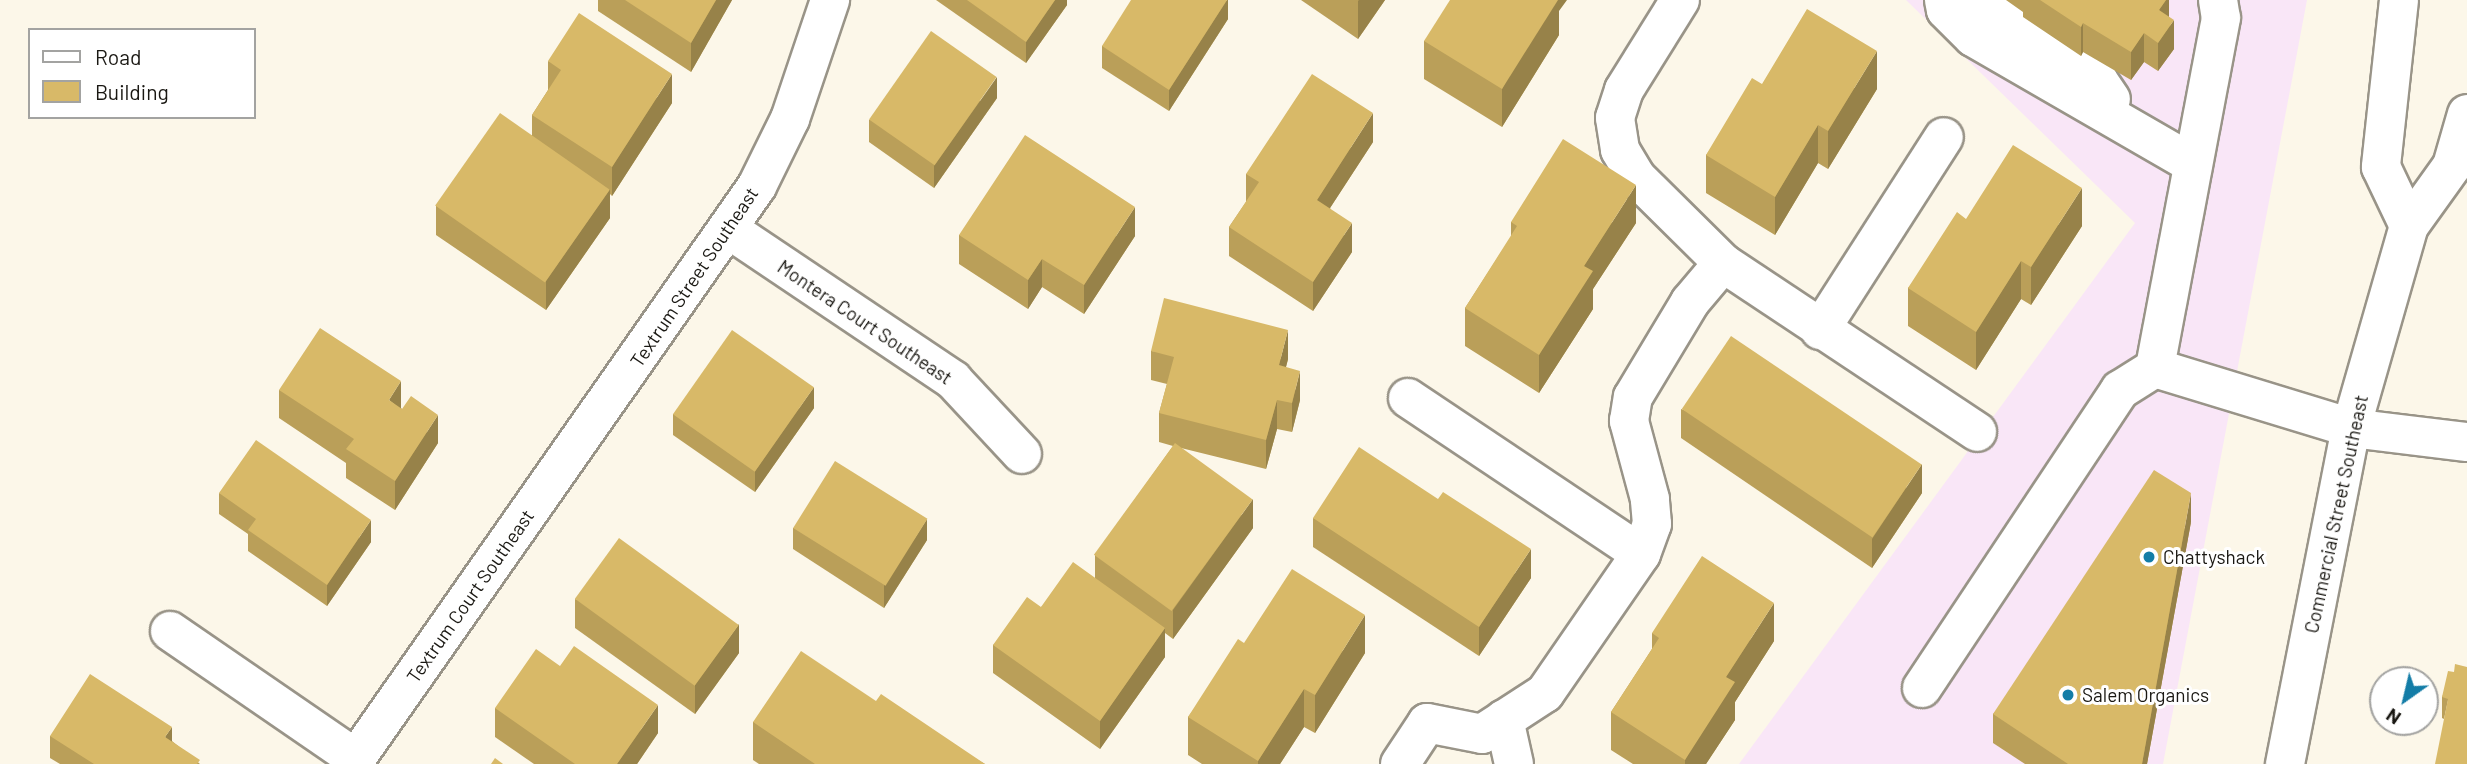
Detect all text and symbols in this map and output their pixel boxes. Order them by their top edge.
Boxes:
legend [28,28,256,119]
text: Road [95,44,141,69]
text: Building [95,79,169,104]
street label: Textrum Street Southeast [625,183,763,371]
street label: Montera Court Southeast [773,255,957,389]
street label: Commercial Street Southeast [2300,393,2372,635]
street label: Textrum Court Southeast [401,505,539,687]
place label: Chattyshack [2163,546,2265,568]
marker: Chattyshack [2141,549,2157,565]
north arrow [2369,666,2439,736]
place label: Salem Organics [2082,684,2209,706]
marker: Salem Organics [2060,687,2076,703]
text: N [2381,704,2405,730]

